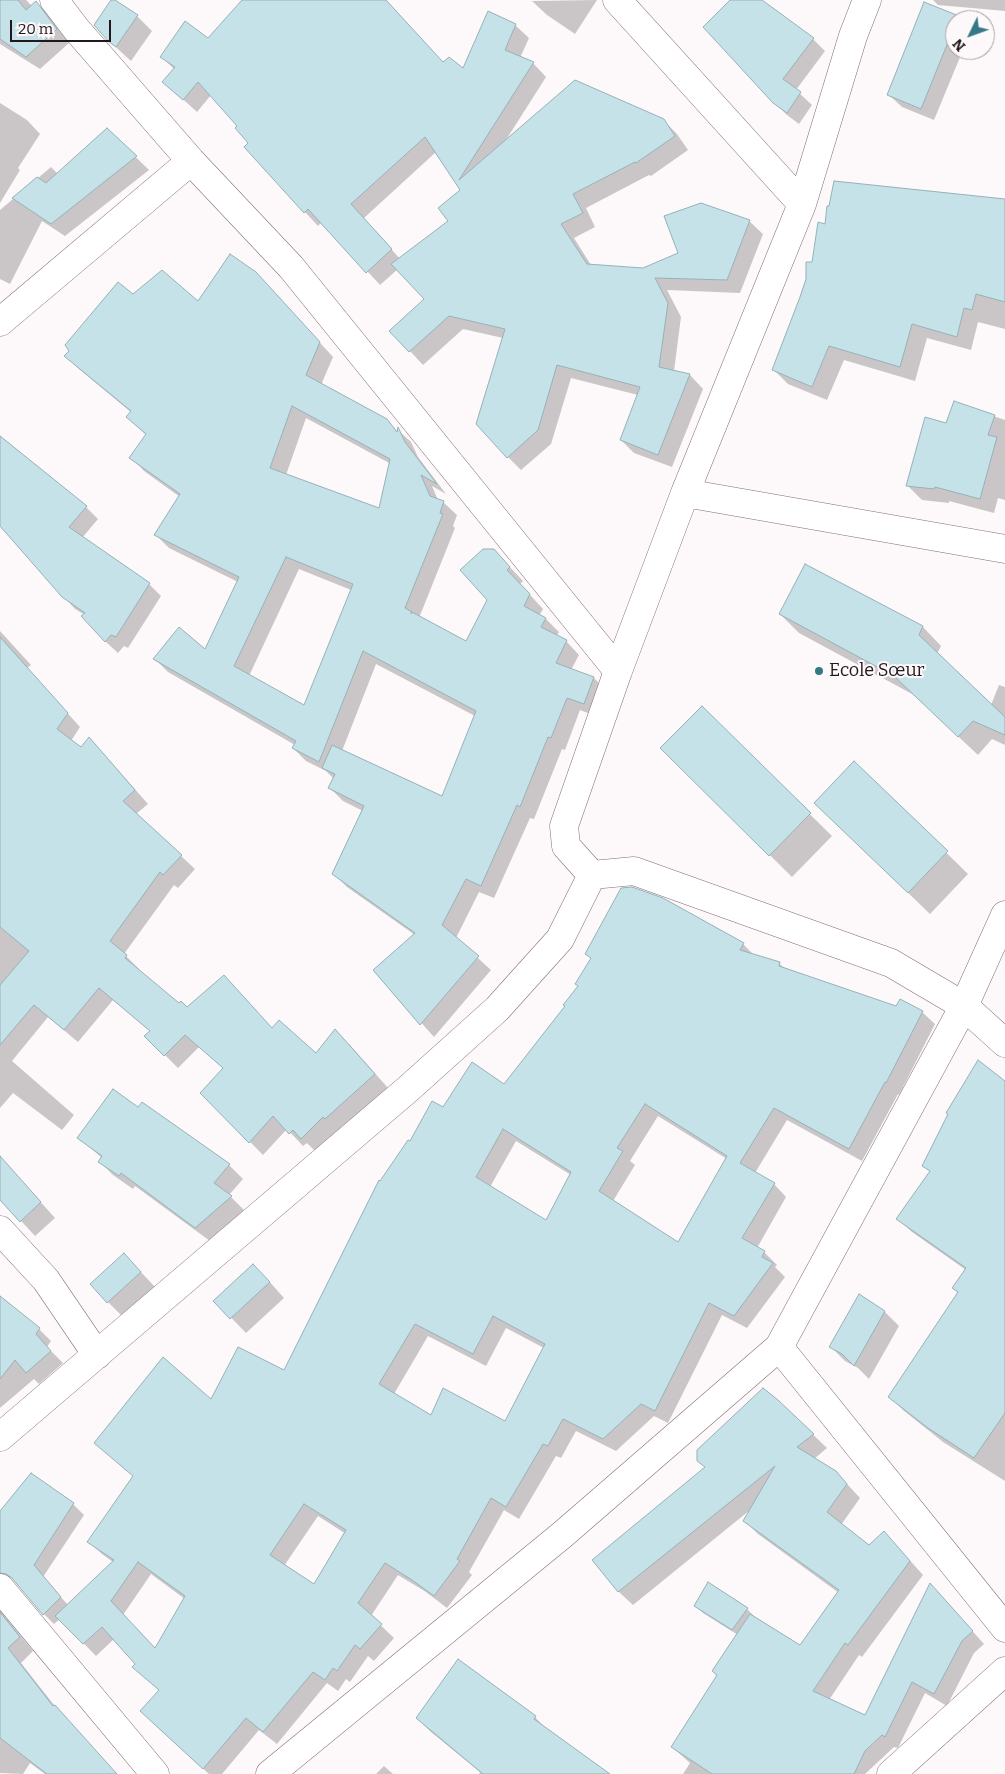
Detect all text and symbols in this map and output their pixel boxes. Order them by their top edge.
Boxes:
scale bar [12,10,114,42]
north arrow [945,10,995,60]
text: 20 m [18,20,53,38]
text: N [949,35,969,54]
place label: Ecole Sœur [829,660,925,682]
marker: Ecole Sœur [813,665,825,677]

